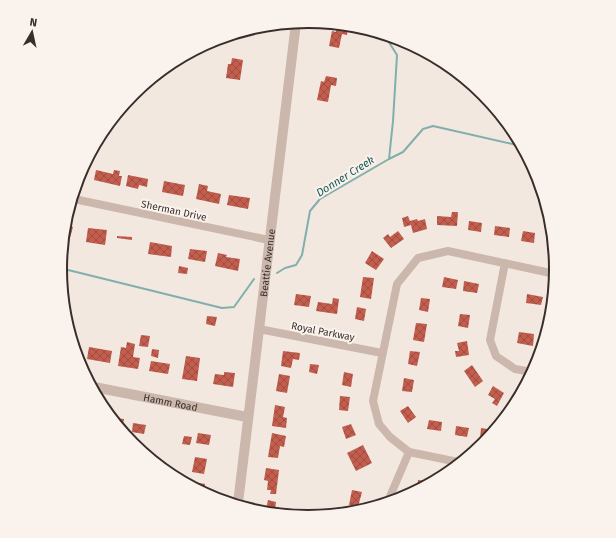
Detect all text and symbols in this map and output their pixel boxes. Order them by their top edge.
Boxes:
north arrow [12,12,52,52]
text: N [29,16,38,30]
water label: Donner Creek [314,153,377,199]
street label: Sherman Drive [140,198,208,224]
street label: Beattie Avenue [258,228,278,298]
street label: Royal Parkway [290,320,356,344]
street label: Hamm Road [142,392,199,414]

